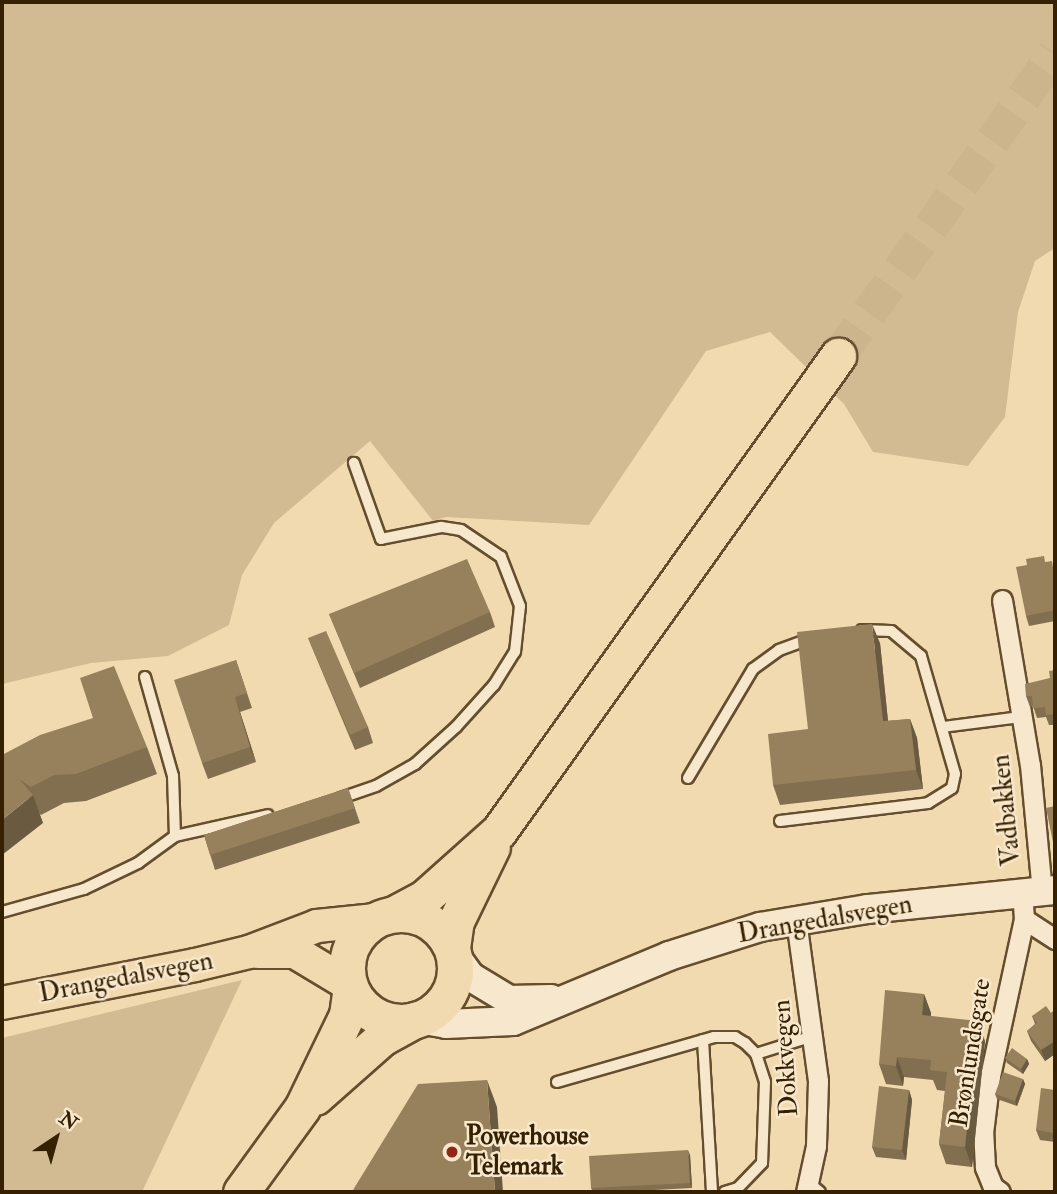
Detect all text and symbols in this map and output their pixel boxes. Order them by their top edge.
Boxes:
street label: Vadbakken [986,753,1028,867]
street label: Drangedalsvegen [735,889,915,951]
street label: Drangedalsvegen [36,946,216,1010]
street label: Brønlundsgate [944,976,998,1130]
street label: Dokkvegen [766,998,806,1118]
north arrow [21,1103,91,1173]
text: N [54,1106,82,1136]
place label: Powerhouse Telemark [466,1121,589,1182]
marker: Powerhouse Telemark [444,1144,460,1160]

